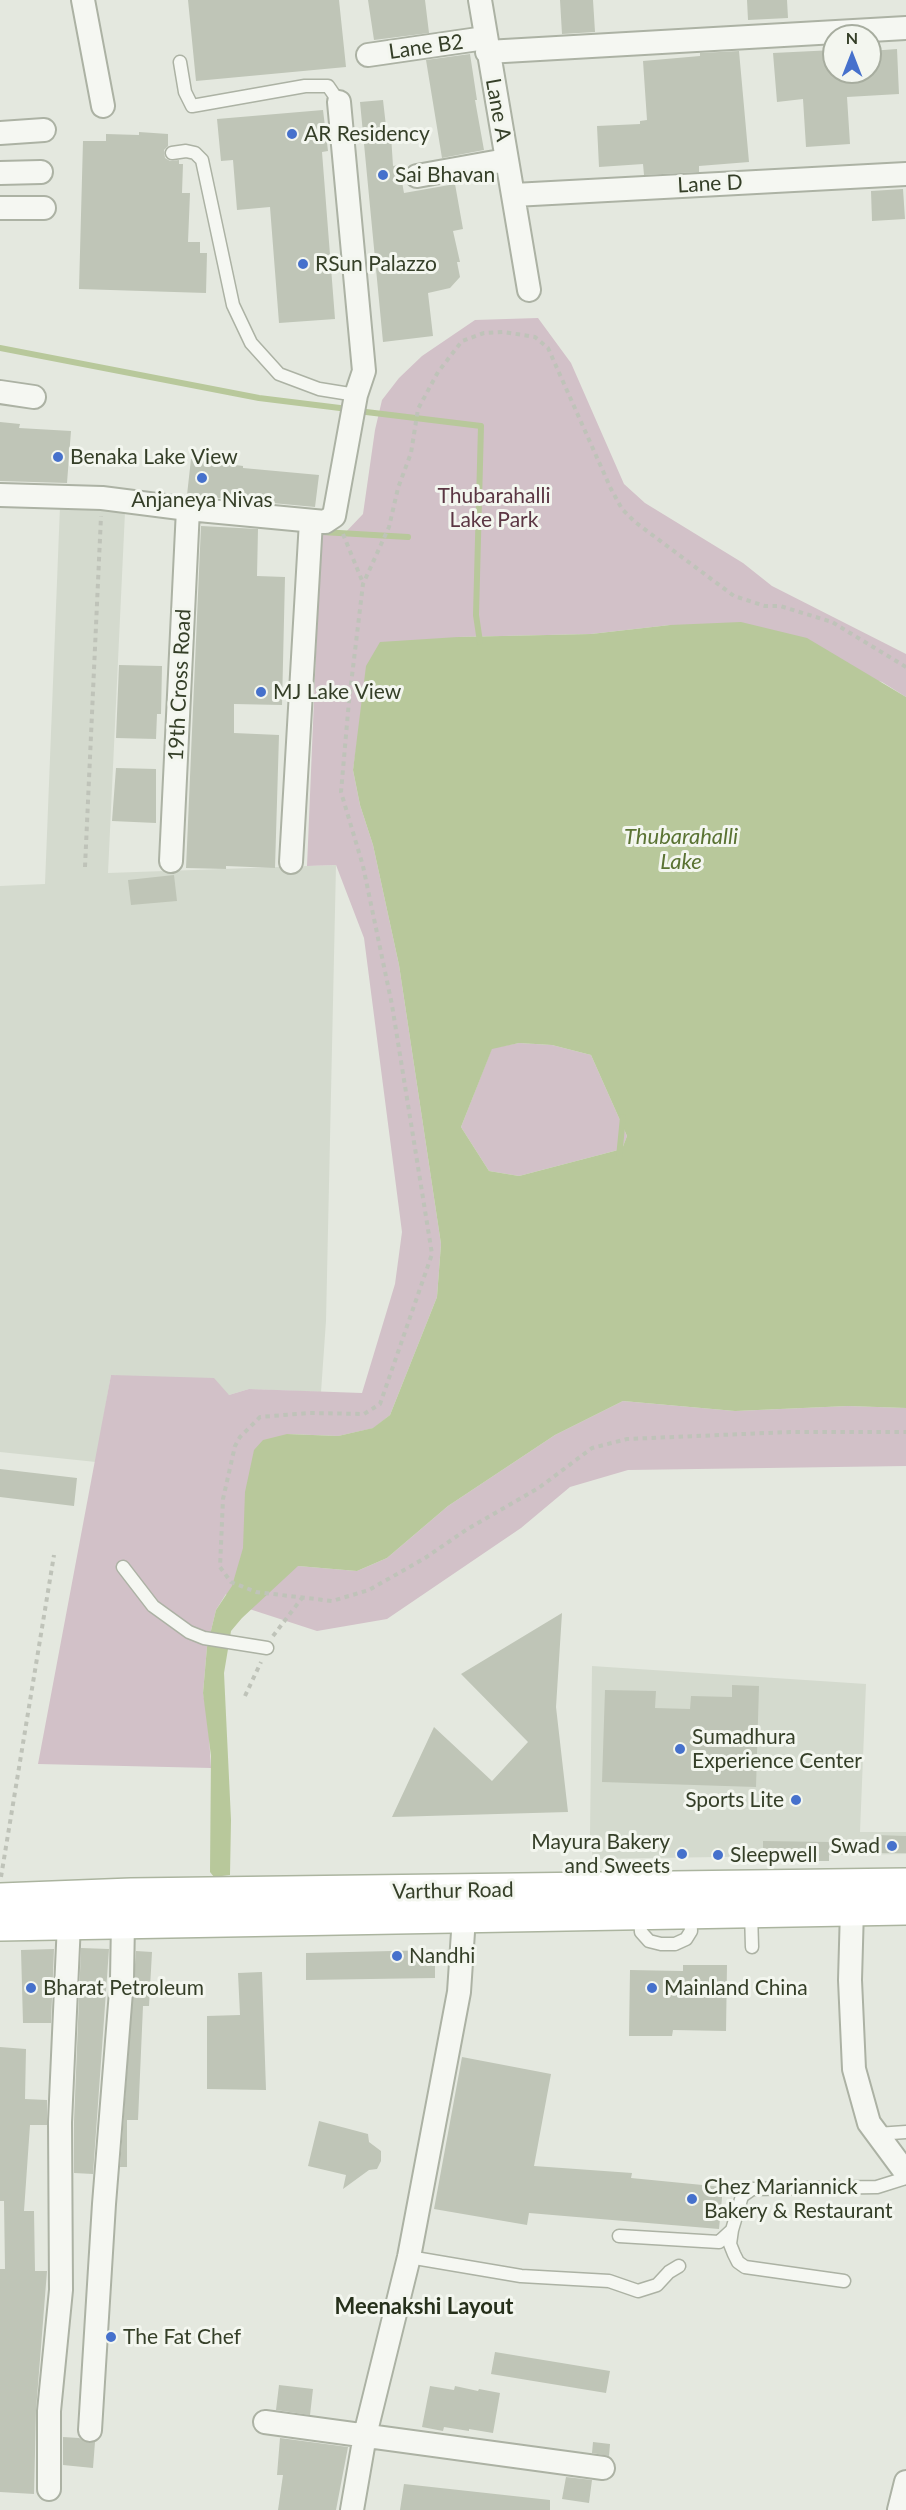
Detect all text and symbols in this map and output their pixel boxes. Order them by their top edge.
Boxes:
north arrow [822,24,882,84]
text: N [846,28,858,47]
street label: Lane B2 [387,29,465,65]
street label: Lane A [480,76,516,144]
place label: AR Residency [304,121,430,147]
marker: AR Residency [285,127,299,141]
place label: Sai Bhavan [395,162,495,188]
marker: Sai Bhavan [376,168,390,182]
street label: Lane D [677,170,743,198]
place label: RSun Palazzo [315,251,437,277]
marker: RSun Palazzo [296,257,310,271]
place label: Benaka Lake View [70,444,238,470]
marker: Benaka Lake View [51,450,65,464]
marker: Anjaneya Nivas [195,471,209,485]
park label: Thubarahalli Lake Park [438,483,550,533]
place label: Anjaneya Nivas [131,487,273,513]
street label: 19th Cross Road [163,608,197,762]
place label: MJ Lake View [273,679,401,705]
marker: MJ Lake View [254,685,268,699]
water label: Thubarahalli Lake [624,824,738,876]
place label: Sumadhura Experience Center [692,1724,862,1774]
marker: Sumadhura Experience Center [673,1742,687,1756]
place label: Sports Lite [685,1787,784,1813]
marker: Sports Lite [789,1793,803,1807]
place label: Mayura Bakery and Sweets [531,1829,670,1879]
place label: Swad [830,1833,880,1859]
marker: Swad [885,1839,899,1853]
place label: Sleepwell [730,1842,817,1868]
marker: Mayura Bakery and Sweets [675,1847,689,1861]
marker: Sleepwell [711,1848,725,1862]
street label: Varthur Road [392,1877,514,1905]
place label: Nandhi [409,1943,475,1969]
marker: Nandhi [390,1949,404,1963]
place label: Bharat Petroleum [43,1975,204,2001]
place label: Mainland China [664,1975,808,2001]
marker: Bharat Petroleum [24,1981,38,1995]
marker: Mainland China [645,1981,659,1995]
place label: Chez Mariannick Bakery & Restaurant [704,2174,893,2224]
marker: Chez Mariannick Bakery & Restaurant [685,2192,699,2206]
district label: Meenakshi Layout [334,2294,514,2320]
place label: The Fat Chef [123,2324,241,2350]
marker: The Fat Chef [104,2330,118,2344]

